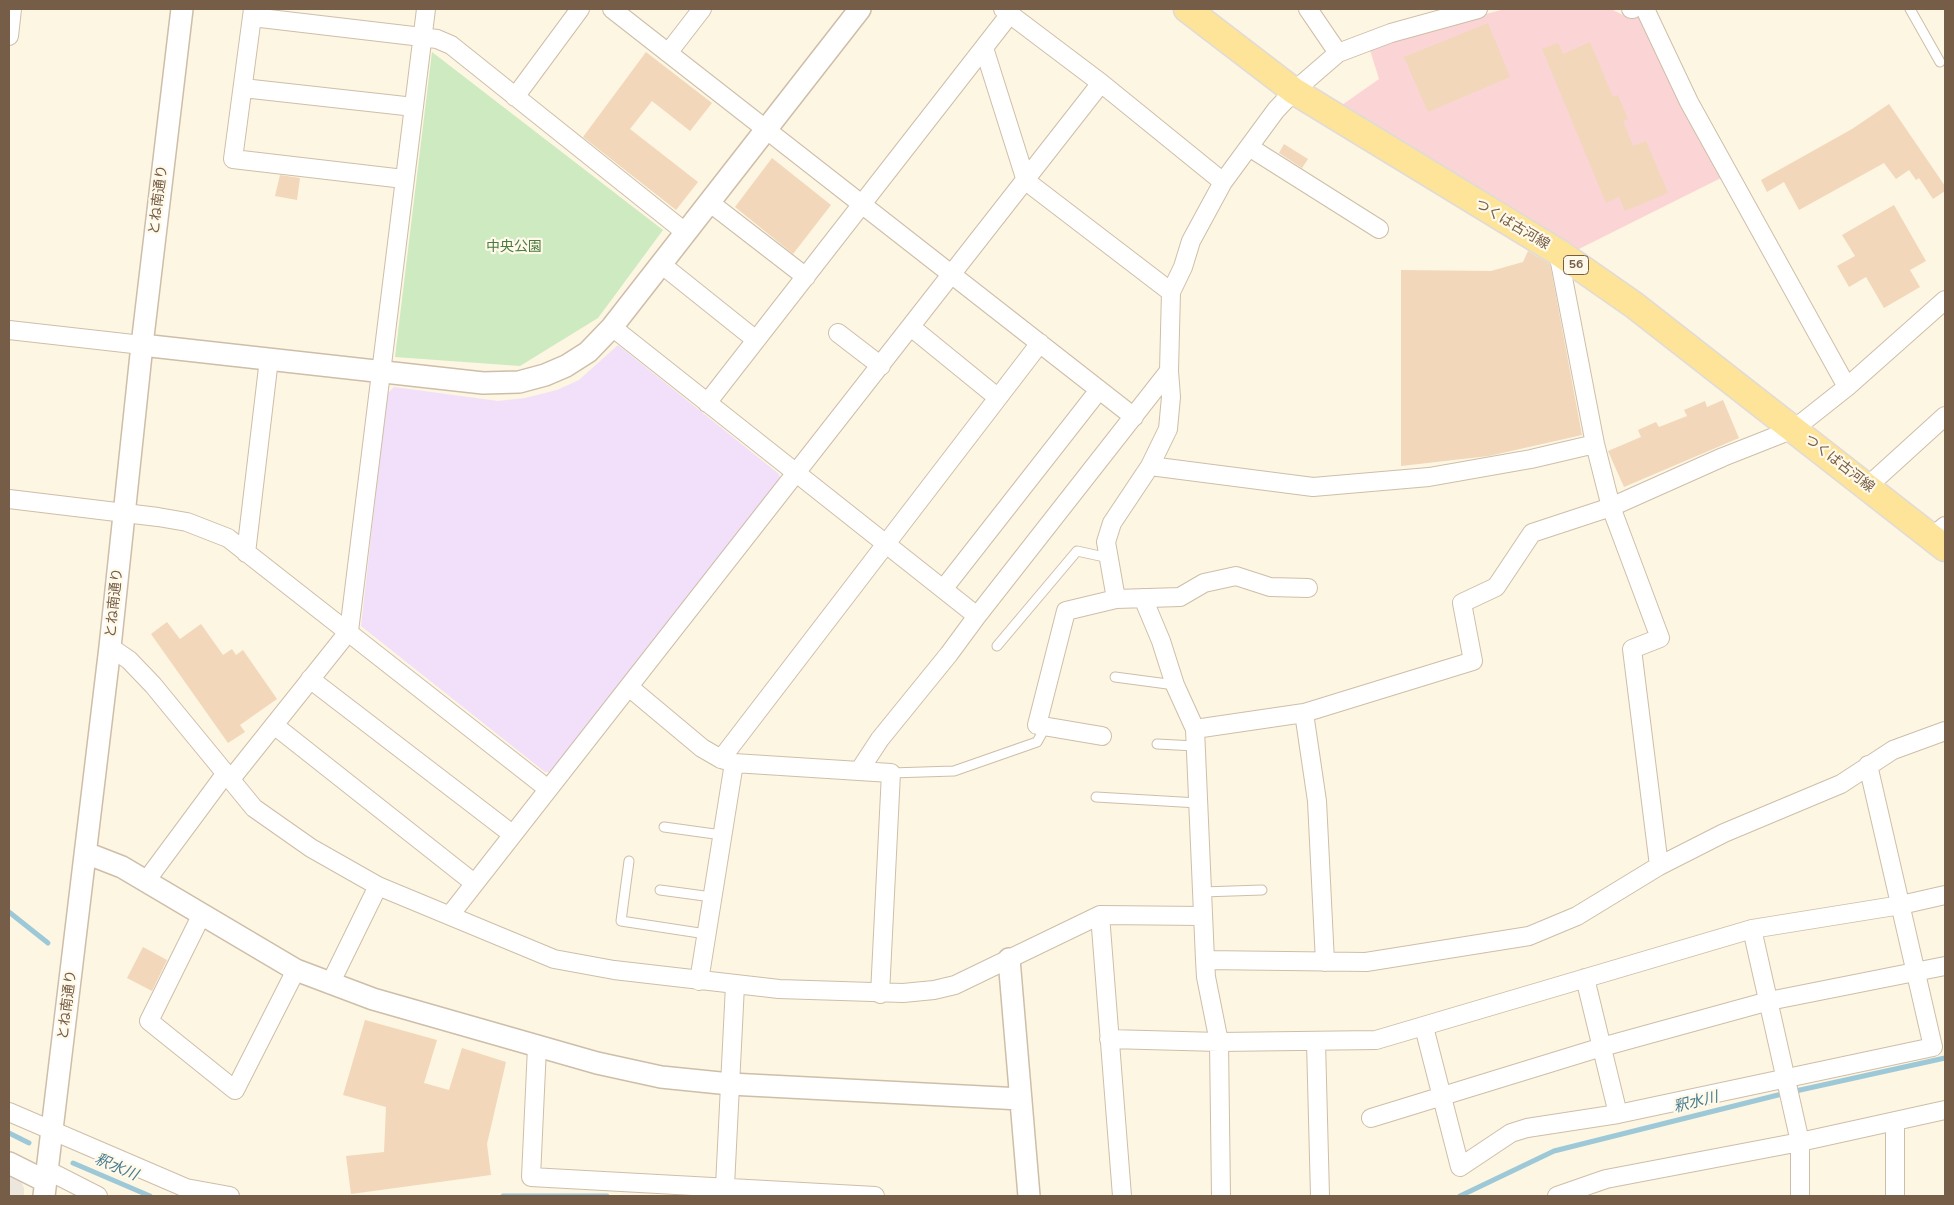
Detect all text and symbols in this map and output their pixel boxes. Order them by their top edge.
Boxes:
street label: とね南通り [146,164,172,236]
street label: つくば古河線 [1472,196,1552,254]
park label: 中央公園 [486,240,542,256]
road number: 56 [1564,256,1588,274]
street label: つくば古河線 [1801,432,1877,496]
street label: とね南通り [103,567,127,639]
street label: とね南通り [55,969,81,1041]
water label: 釈水川 [1672,1089,1720,1117]
water label: 釈水川 [92,1151,140,1185]

